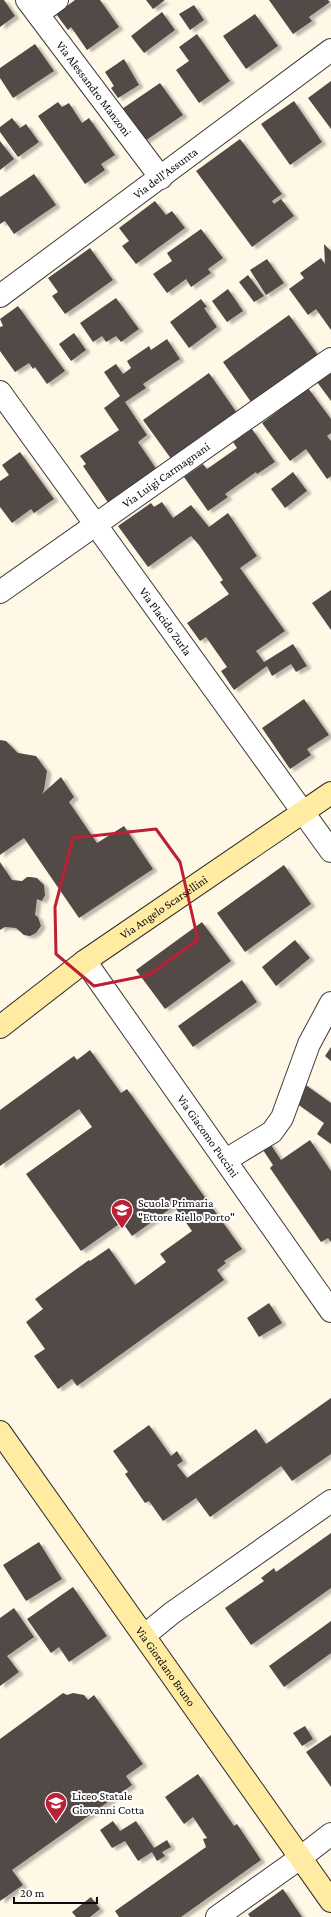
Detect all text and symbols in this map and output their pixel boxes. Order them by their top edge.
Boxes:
street label: Via Alessandro Manzoni [53,38,134,139]
street label: Via dell'Assunta [130,144,201,202]
street label: Via Luigi Carmagnani [120,440,212,511]
street label: Via Placido Zurla [136,585,195,659]
street label: Via Angelo Scarsellini [117,872,210,942]
street label: Via Giacomo Puccini [174,1092,242,1180]
place label: Scuola Primaria "Ettore Riello Porto" [138,1196,235,1224]
school or university icon: Scuola Primaria "Ettore Riello Porto" [109,1197,135,1230]
street label: Via Giordano Bruno [133,1624,198,1709]
place label: Liceo Statale Giovanni Cotta [72,1789,145,1817]
school or university icon: Liceo Statale Giovanni Cotta [43,1790,69,1823]
scale bar [14,1879,97,1905]
text: 20 m [20,1886,45,1900]

